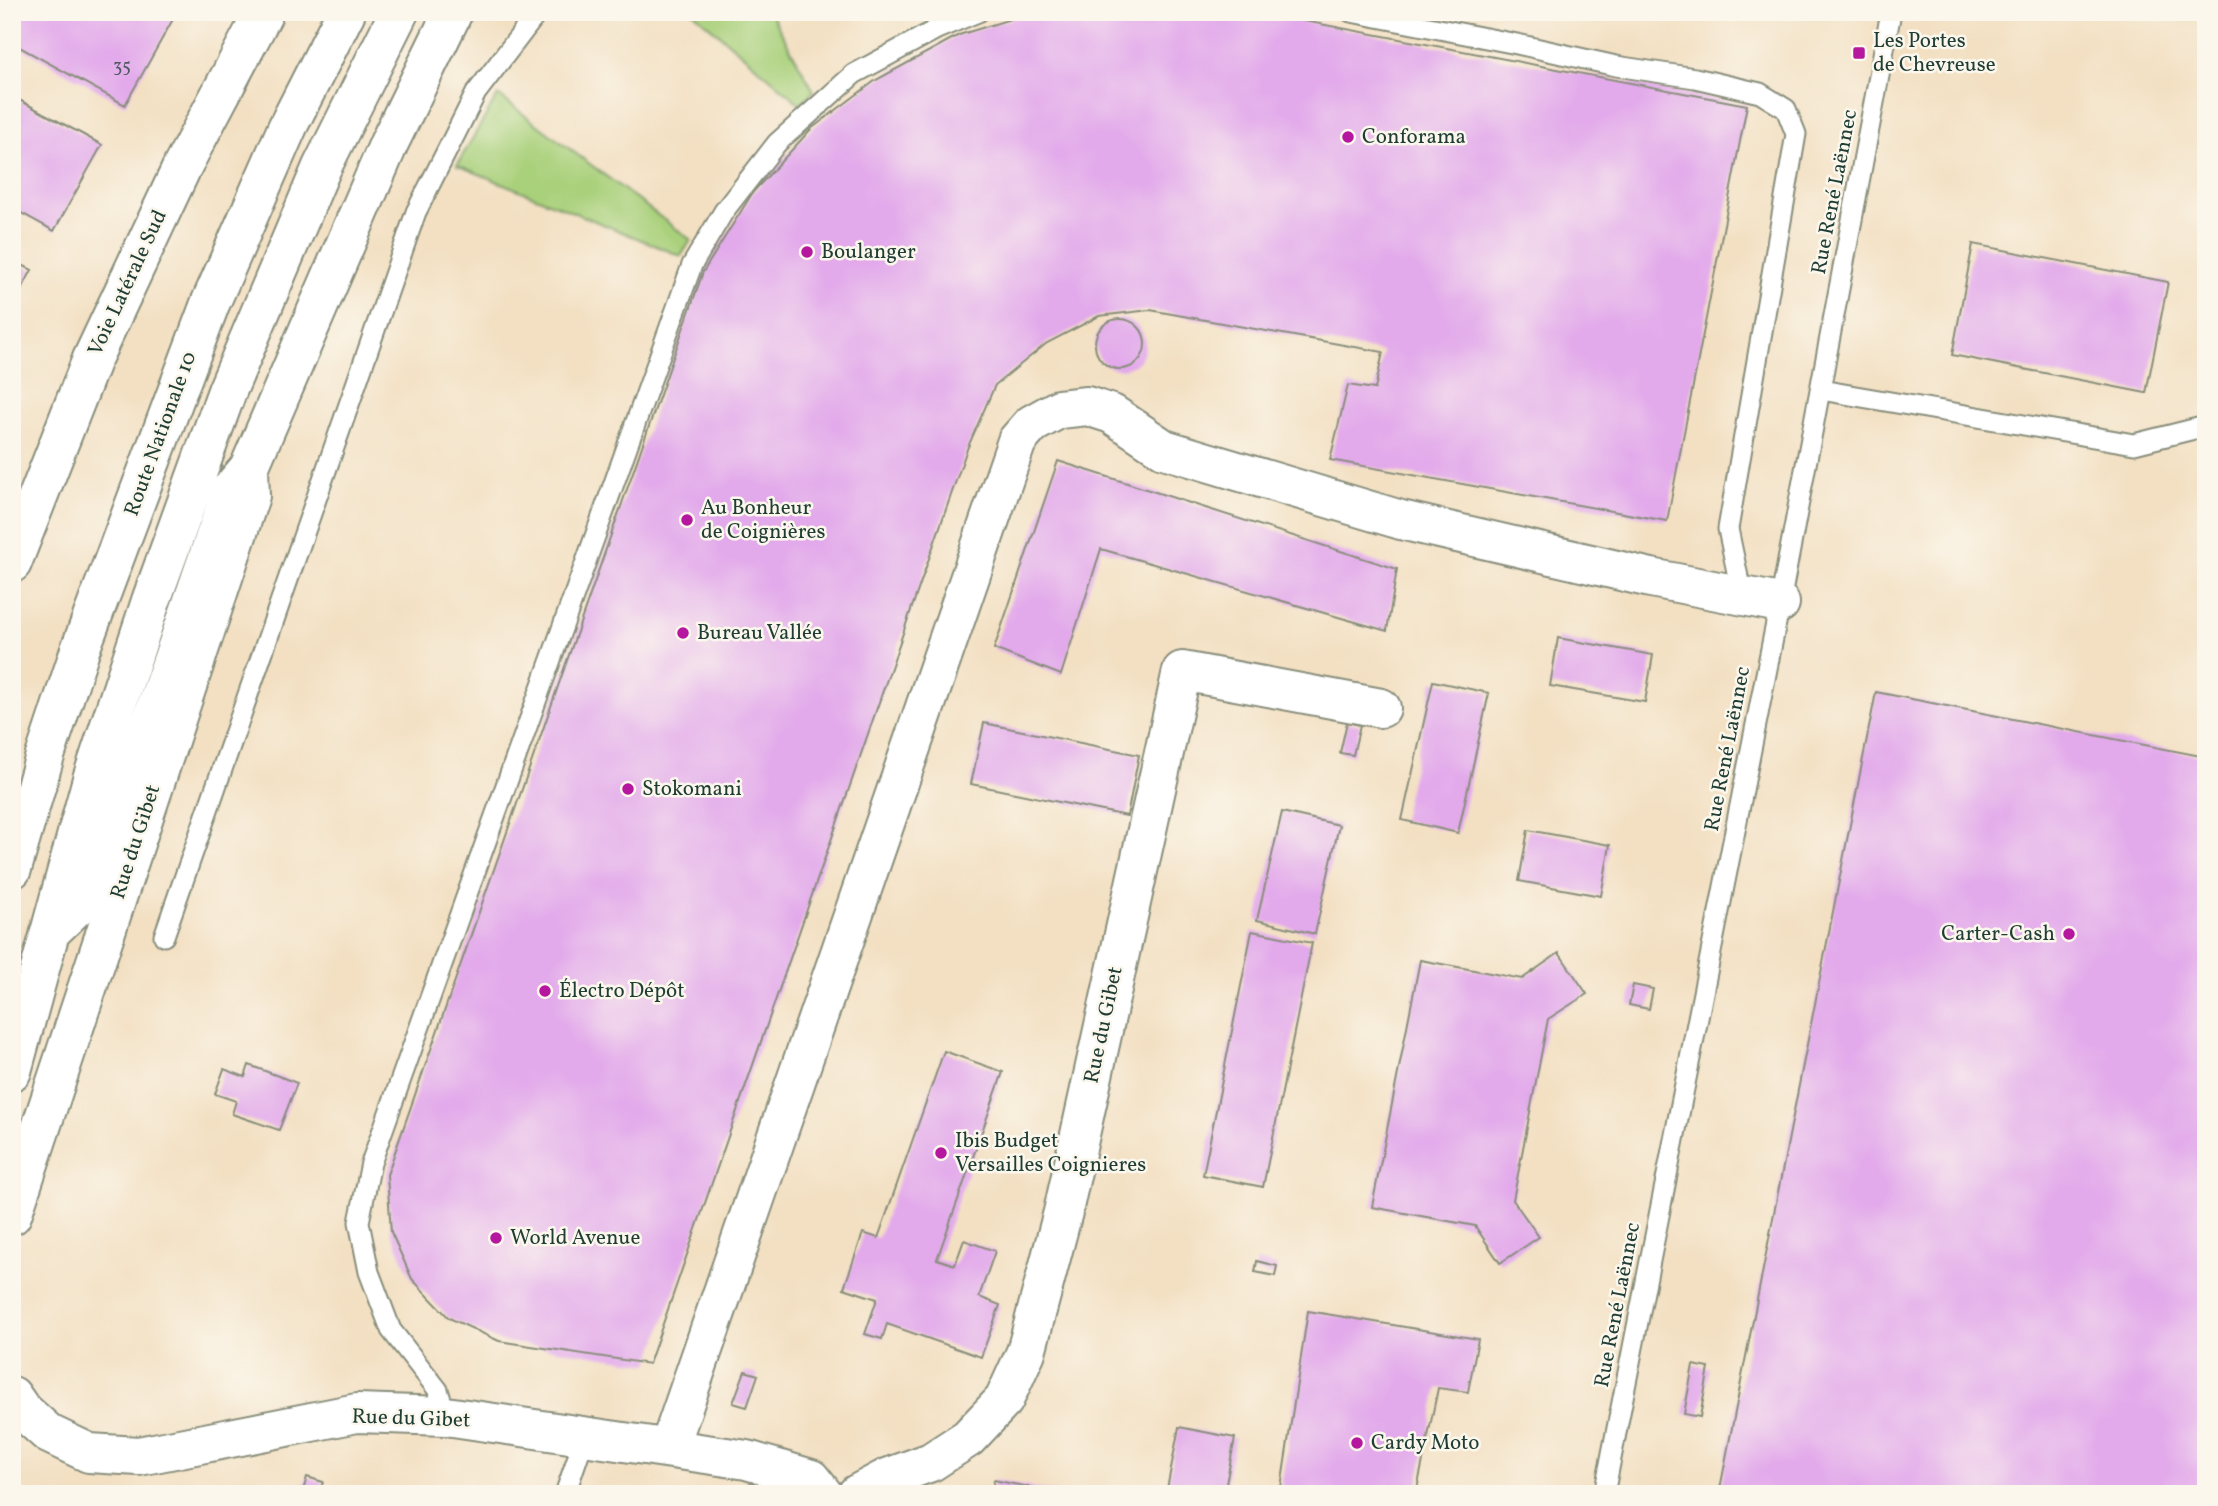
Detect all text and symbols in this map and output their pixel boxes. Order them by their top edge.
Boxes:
place label: Les Portes de Chevreuse [1873,27,1996,80]
marker: Les Portes de Chevreuse [1851,45,1867,61]
house number: 35 [113,55,131,80]
street label: Rue René Laënnec [1805,107,1865,277]
place label: Conforama [1362,123,1466,152]
marker: Conforama [1340,129,1356,145]
street label: Voie Latérale Sud [81,205,175,361]
place label: Boulanger [821,238,916,267]
marker: Boulanger [799,244,815,260]
street label: Route Nationale 10 [118,348,204,520]
place label: Au Bonheur de Coignières [701,494,826,547]
marker: Au Bonheur de Coignières [679,512,695,528]
place label: Bureau Vallée [697,619,822,648]
marker: Bureau Vallée [675,625,691,641]
street label: Rue René Laënnec [1698,664,1758,834]
place label: Stokomani [642,775,742,804]
street label: Rue du Gibet [104,781,168,903]
marker: Stokomani [620,781,636,797]
place label: Carter-Cash [1941,920,2055,949]
marker: Carter-Cash [2061,926,2077,942]
street label: Rue du Gibet [1077,964,1131,1086]
place label: Électro Dépôt [559,977,685,1006]
marker: Électro Dépôt [537,983,553,999]
place label: Ibis Budget Versailles Coignieres [955,1127,1146,1180]
marker: Ibis Budget Versailles Coignieres [933,1145,949,1161]
street label: Rue René Laënnec [1588,1220,1648,1390]
place label: World Avenue [510,1224,640,1253]
marker: World Avenue [488,1230,504,1246]
street label: Rue du Gibet [351,1402,471,1436]
place label: Cardy Moto [1371,1429,1479,1458]
marker: Cardy Moto [1349,1435,1365,1451]

